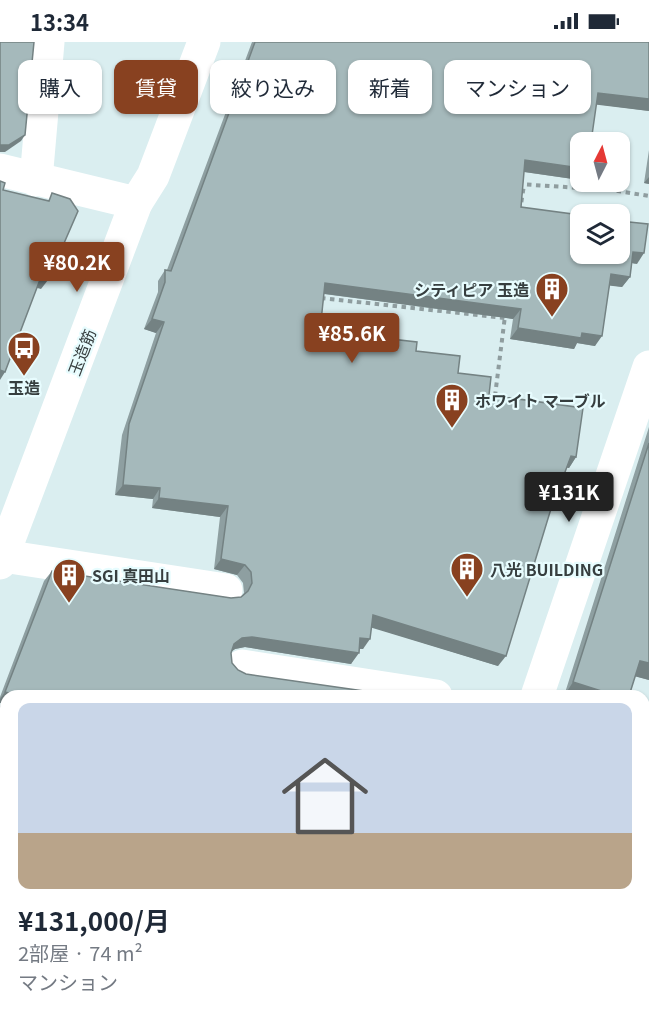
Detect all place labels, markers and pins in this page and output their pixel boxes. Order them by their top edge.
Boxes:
pin: ¥80.2K [28,242,126,293]
building icon: シティピア 玉造 [534,271,570,318]
place label: シティピア 玉造 [414,277,529,301]
pin: ¥85.6K [303,313,401,364]
bus stop icon: 玉造 [6,330,42,377]
place label: 玉造 [8,375,40,399]
building icon: ホワイト マーブル [434,382,470,429]
place label: ホワイト マーブル [475,388,606,412]
pin: ¥131K [527,472,611,523]
building icon: 八光 BUILDING [449,551,485,598]
building icon: SGI 真田山 [51,557,87,604]
place label: 八光 BUILDING [490,557,603,581]
place label: SGI 真田山 [92,563,170,587]

